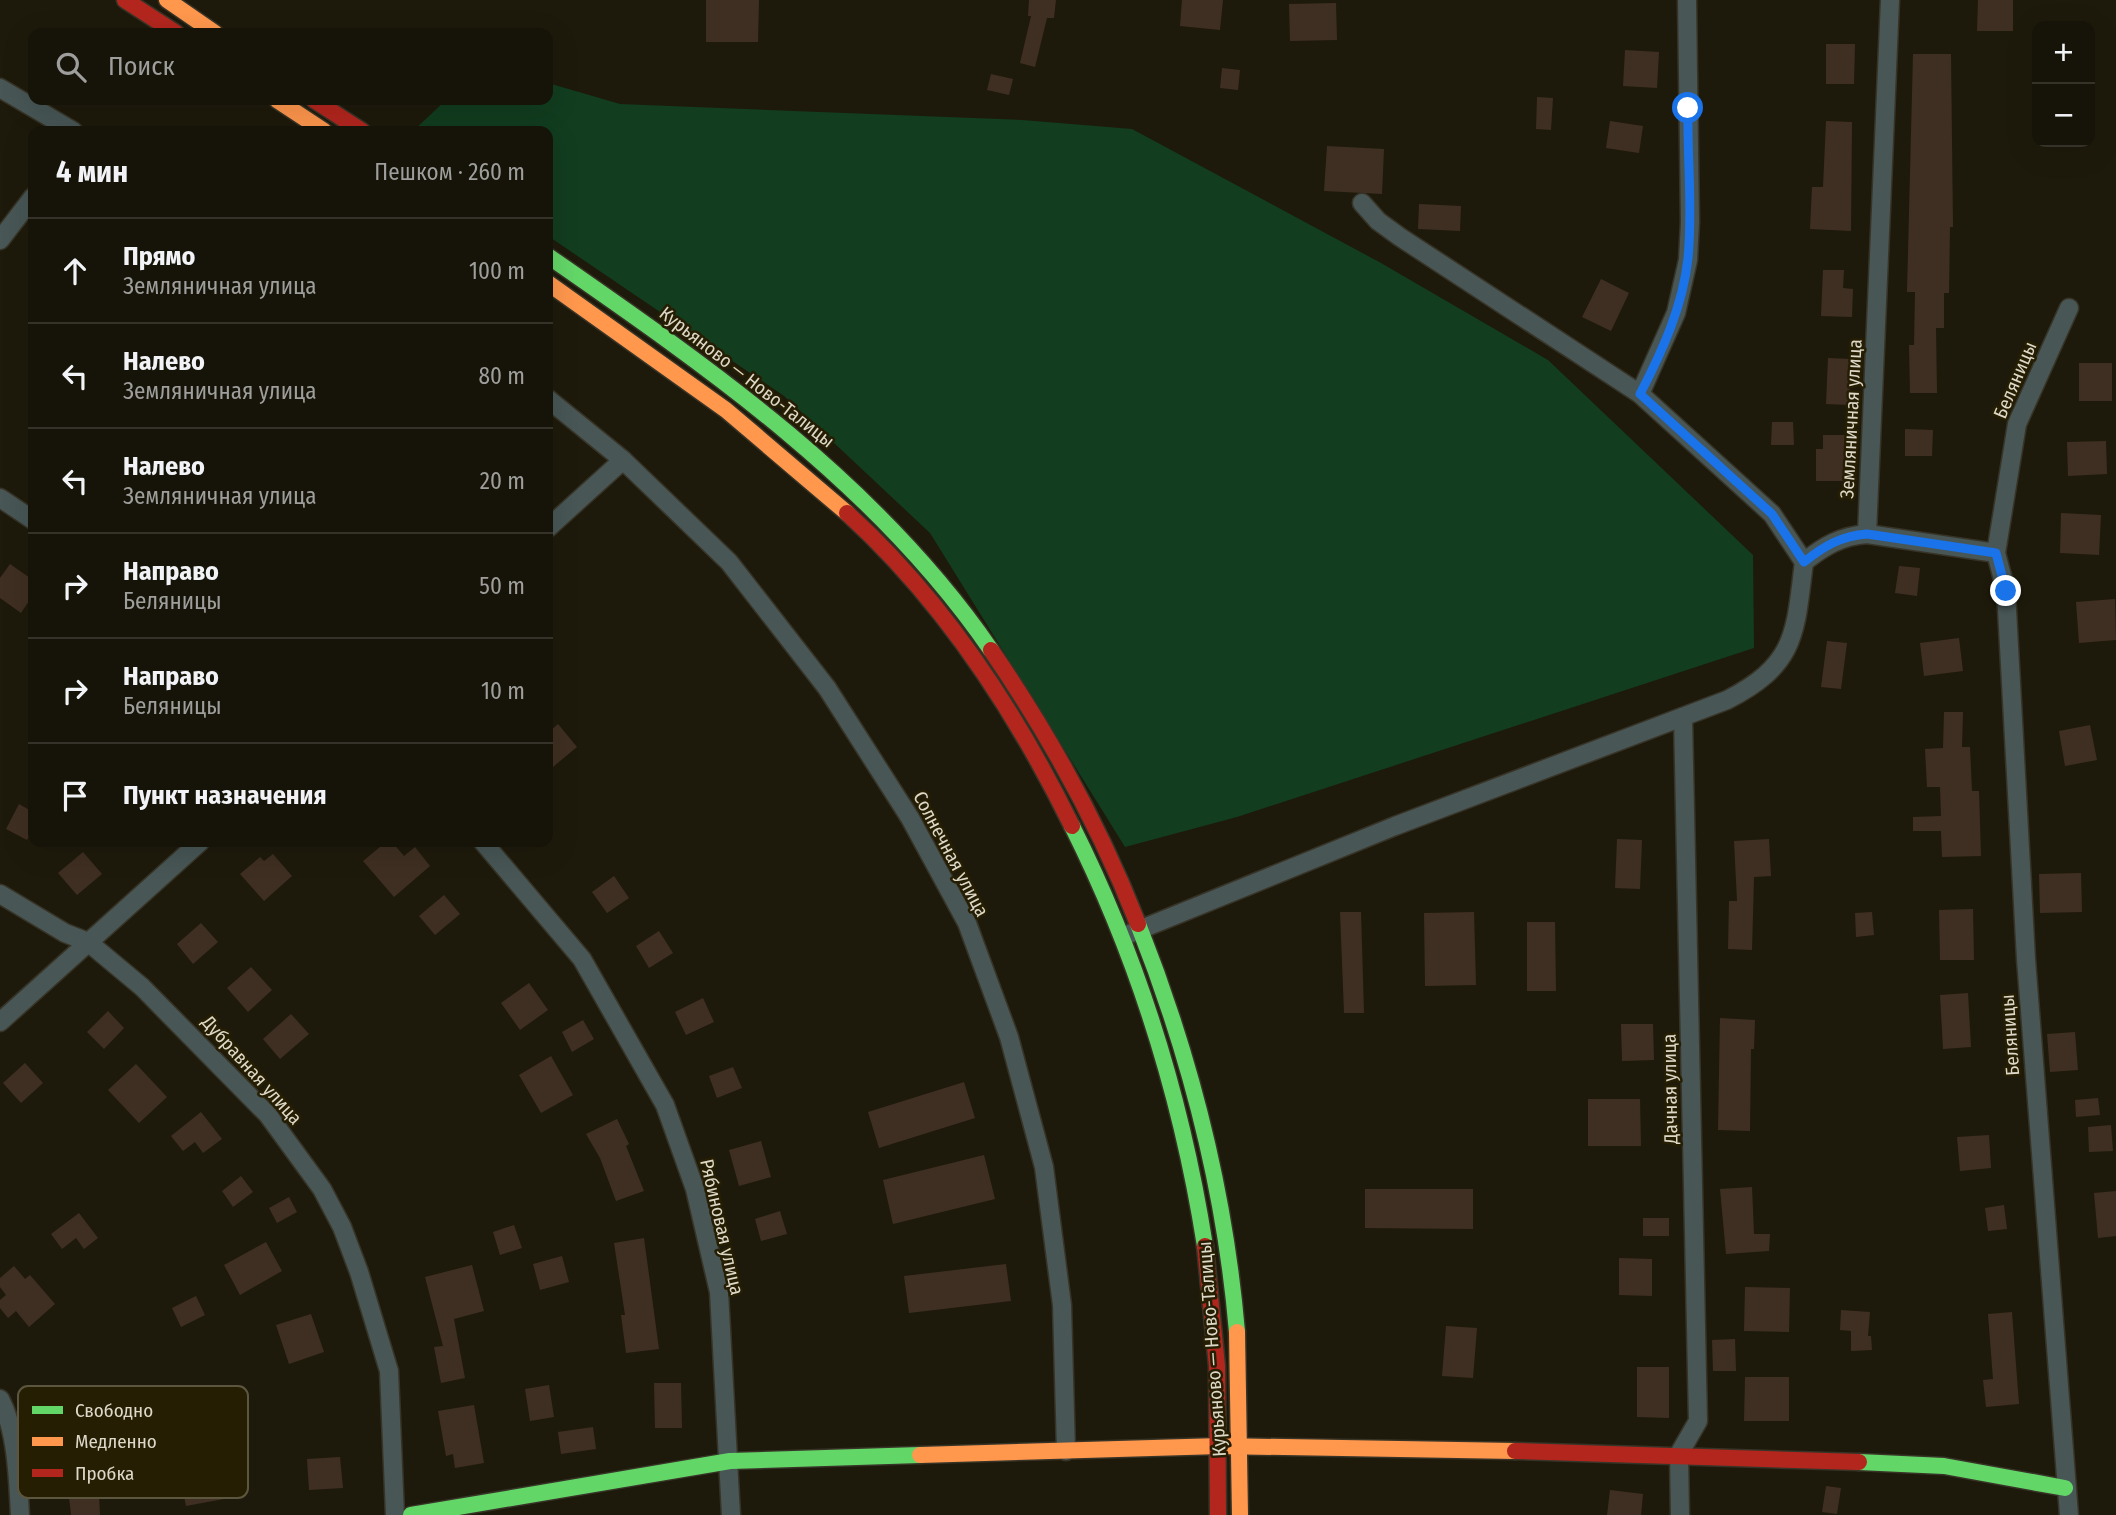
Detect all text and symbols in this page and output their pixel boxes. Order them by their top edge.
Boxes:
map controls [2032,21,2095,147]
button: + [2032,21,2095,84]
search box [28,28,553,105]
icon: search [52,48,90,86]
text: Поиск [108,51,175,82]
button: − [2032,84,2095,147]
route start [1672,92,1703,123]
text: 4 мин [56,154,128,190]
text: Пешком · 260 m [374,158,525,186]
text: Прямо [123,241,195,272]
icon: ahead [56,252,94,290]
text: 100 m [469,257,525,285]
text: Земляничная улица [123,272,316,300]
street label: Курьяново — Ново-Талицы [655,302,839,452]
street label: Беляницы [1989,338,2041,422]
street label: Земляничная улица [1835,339,1867,499]
text: Налево [123,346,205,377]
icon: left [56,357,94,395]
text: 80 m [478,362,525,390]
text: Земляничная улица [123,377,316,405]
text: Налево [123,451,205,482]
icon: left [56,462,94,500]
text: 20 m [480,467,525,495]
text: Земляничная улица [123,482,316,510]
text: Направо [123,556,219,587]
icon: right [56,567,94,605]
text: 50 m [479,572,525,600]
route end [1990,575,2021,606]
text: Беляницы [123,587,222,615]
text: Направо [123,661,219,692]
icon: right [56,672,94,710]
text: 10 m [481,677,525,705]
text: Беляницы [123,692,222,720]
icon: arrive [56,777,94,815]
text: Пункт назначения [123,780,327,811]
street label: Солнечная улица [908,787,994,921]
street label: Беляницы [1996,994,2024,1076]
street label: Дубравная улица [196,1010,307,1129]
street label: Дачная улица [1658,1034,1682,1145]
street label: Рябиновая улица [695,1157,749,1297]
street label: Курьяново — Ново-Талицы [1193,1241,1231,1457]
legend [18,1386,248,1498]
text: Свободно [75,1399,153,1422]
text: Медленно [75,1430,157,1453]
text: Пробка [75,1462,134,1485]

